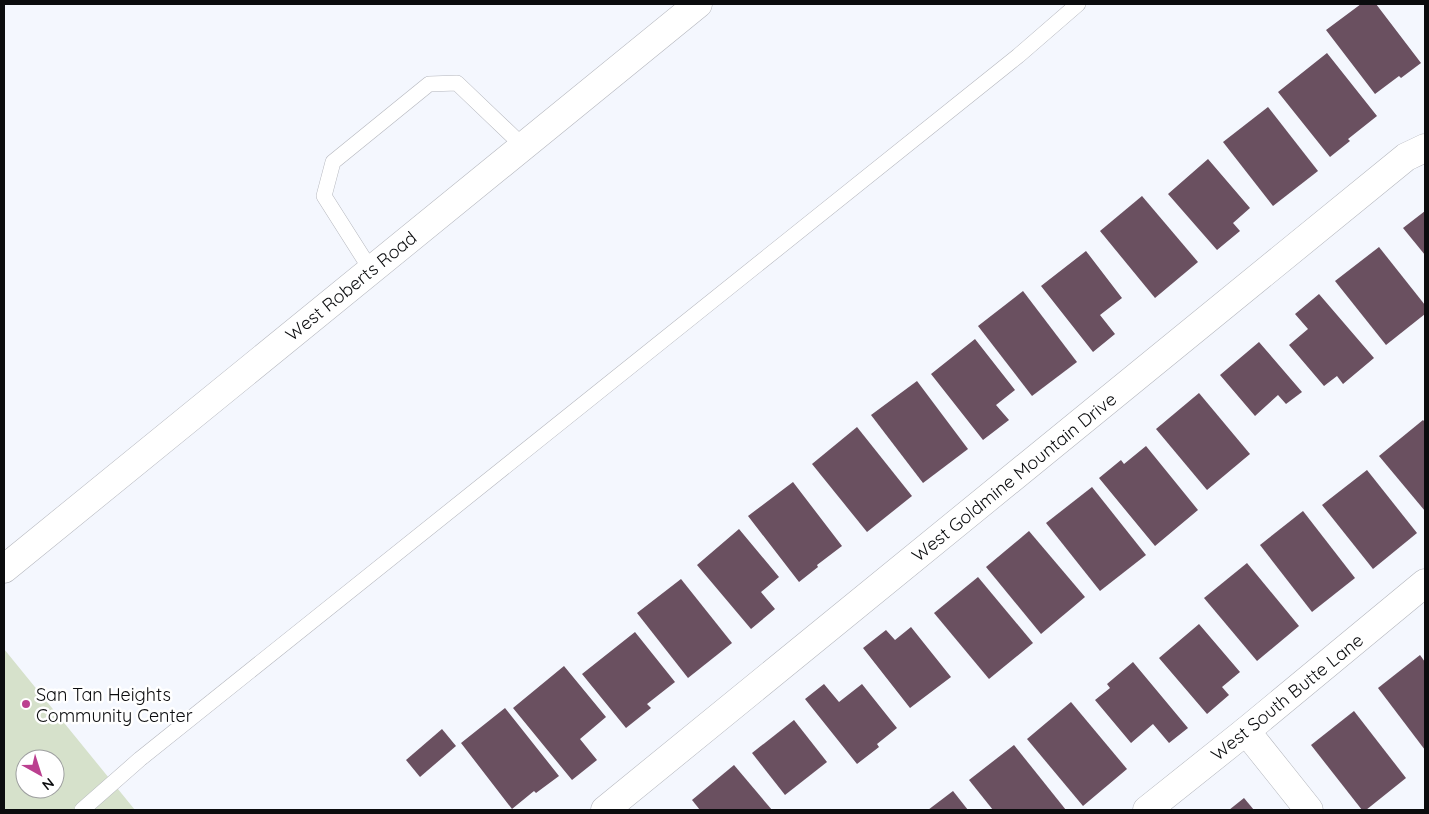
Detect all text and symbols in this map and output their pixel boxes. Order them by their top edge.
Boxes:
street label: West Roberts Road [281,226,421,346]
street label: West Goldmine Mountain Drive [907,387,1121,567]
street label: West South Butte Lane [1206,628,1368,766]
place label: San Tan Heights Community Center [36,683,193,727]
marker: San Tan Heights Community Center [20,698,32,710]
north arrow [15,749,65,799]
text: N [39,774,58,794]

